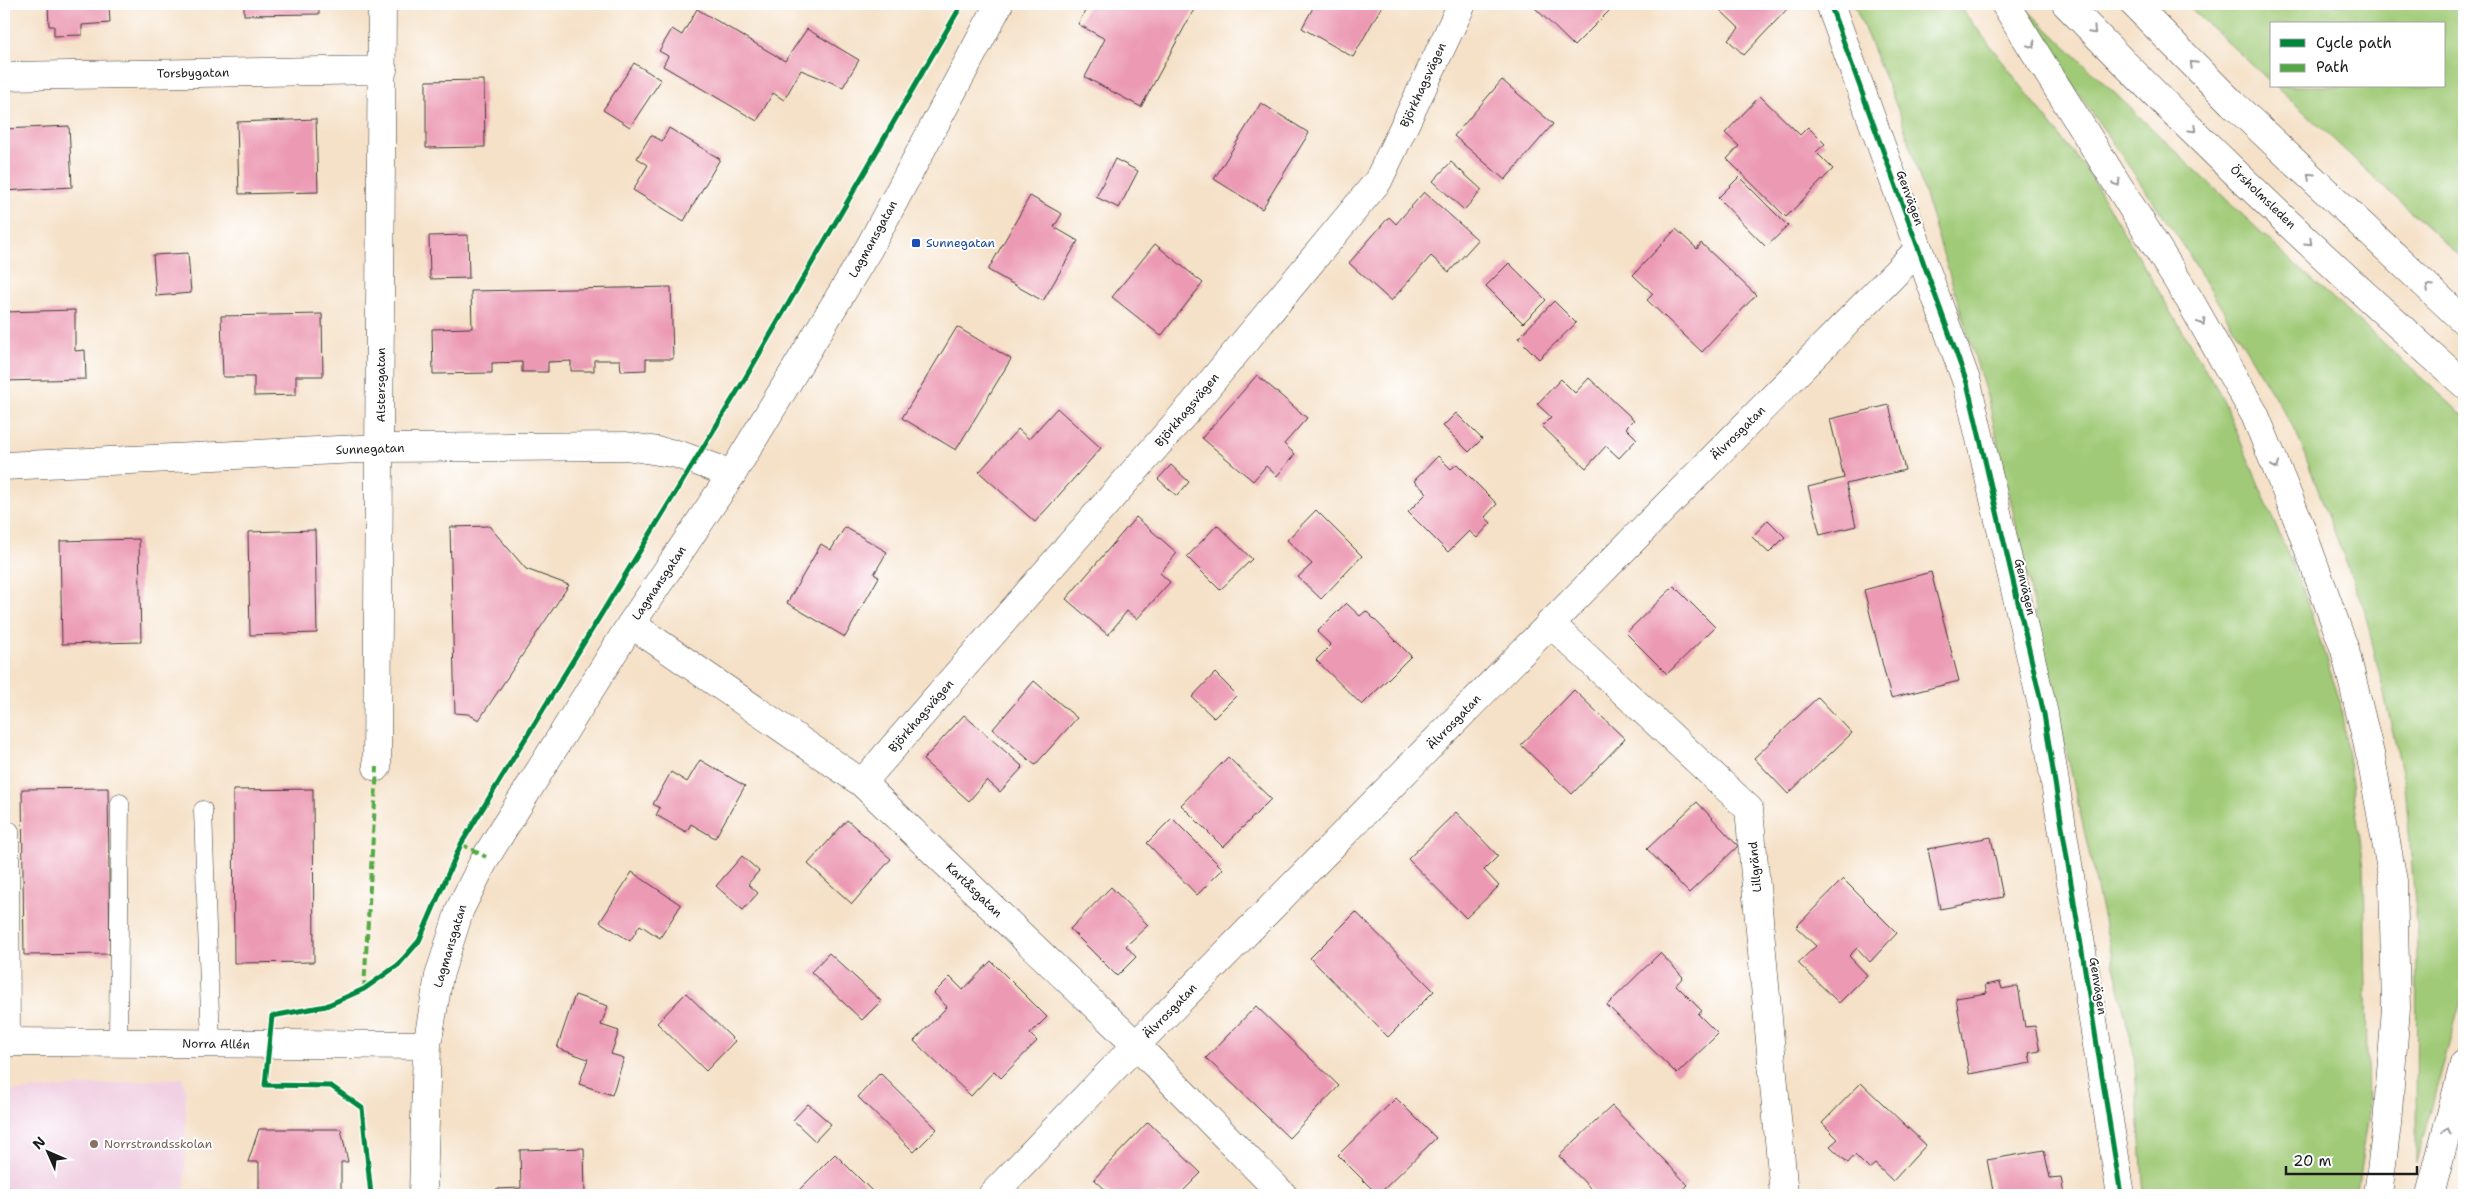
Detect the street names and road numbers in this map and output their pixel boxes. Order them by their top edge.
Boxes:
street label: Björkhagsvägen [1396,40,1450,130]
street label: Torsbygatan [157,64,229,82]
street label: Örsholmsleden [2227,162,2299,232]
street label: Genvägen [1893,168,1927,228]
street label: Lagmansgatan [845,197,901,281]
street label: Alstersgatan [373,348,389,422]
street label: Björkhagsvägen [1151,370,1223,450]
street label: Älvrosgatan [1707,402,1769,464]
street label: Sunnegatan [335,440,405,458]
street label: Lagmansgatan [628,543,690,623]
street label: Genvägen [2011,557,2039,617]
street label: Björkhagsvägen [885,676,957,756]
street label: Älvrosgatan [1424,691,1484,753]
street label: Lillgränd [1745,841,1765,893]
street label: Kartåsgatan [942,859,1006,921]
street label: Lagmansgatan [430,902,470,990]
street label: Genvägen [2086,956,2110,1016]
street label: Älvrosgatan [1140,980,1200,1042]
street label: Norra Allén [182,1035,250,1053]

